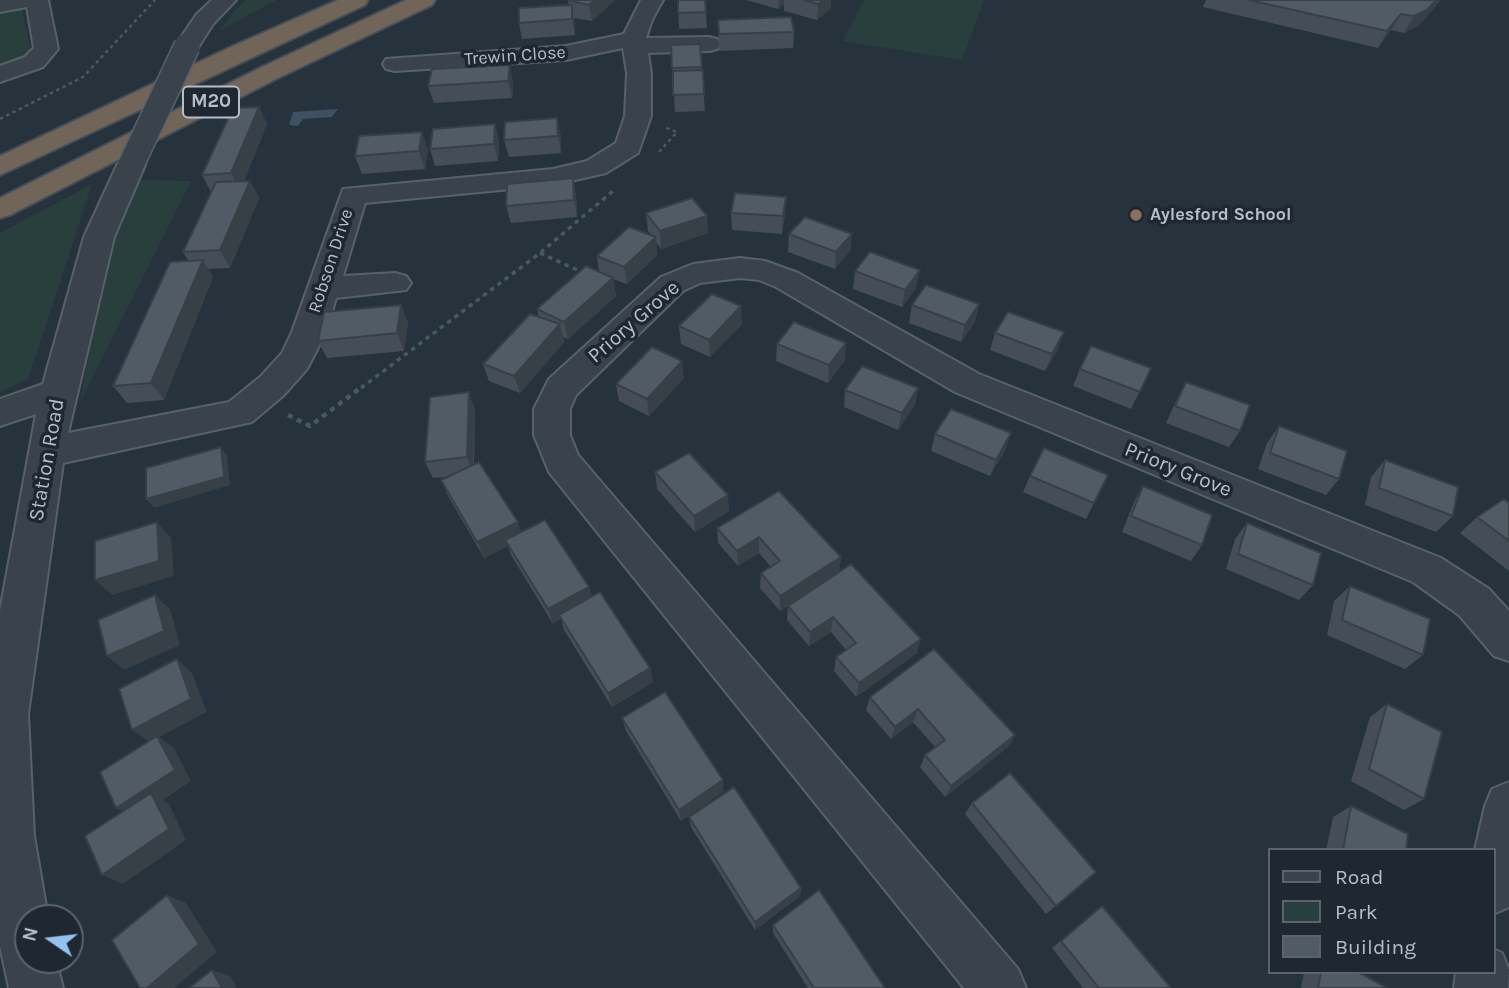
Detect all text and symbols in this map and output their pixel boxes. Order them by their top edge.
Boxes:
street label: Trewin Close [464,42,566,70]
road number: M20 [183,86,239,118]
place label: Aylesford School [1150,204,1291,226]
street label: Robson Drive [304,206,358,316]
marker: Aylesford School [1128,207,1144,223]
street label: Priory Grove [583,275,685,369]
street label: Station Road [24,397,70,523]
street label: Priory Grove [1121,437,1235,503]
legend [1268,848,1495,974]
text: Road [1335,865,1383,889]
text: Park [1335,900,1378,924]
north arrow [14,904,84,974]
text: N [18,925,43,944]
text: Building [1335,935,1416,959]

